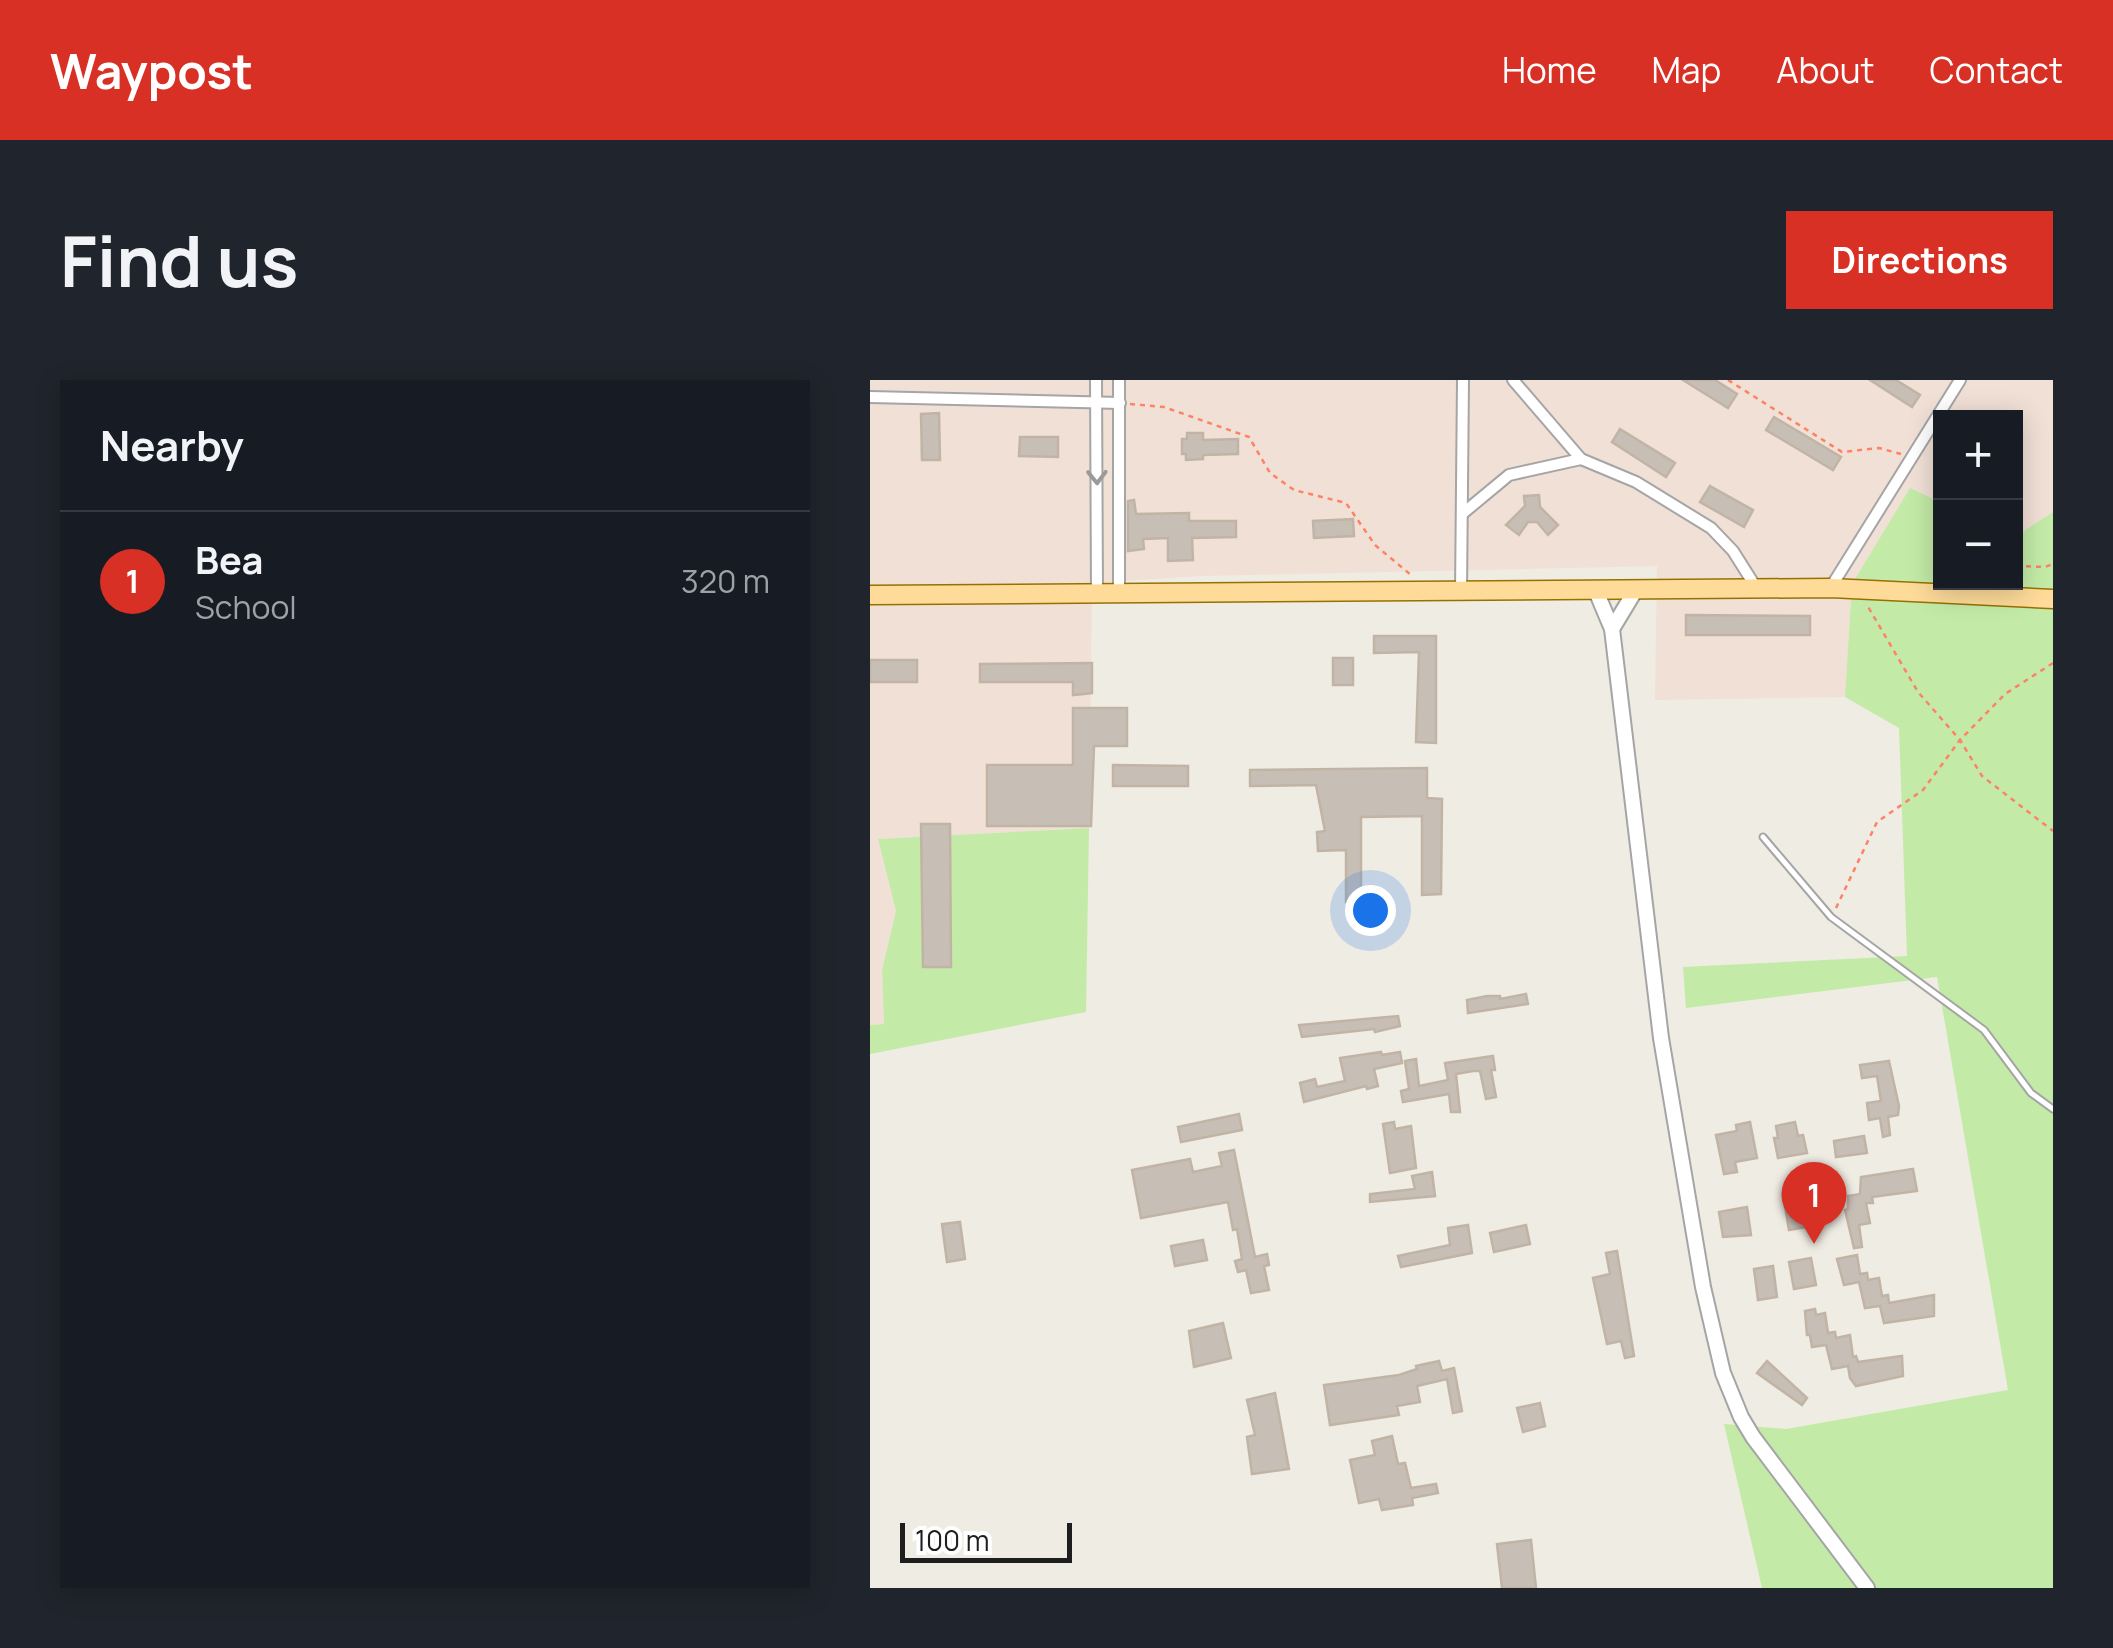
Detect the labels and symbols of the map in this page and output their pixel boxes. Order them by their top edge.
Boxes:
one-way arrow [1086,470,1107,486]
your location [1345,885,1396,936]
pin: 1 [1782,1162,1846,1244]
scale bar [900,1518,1072,1562]

